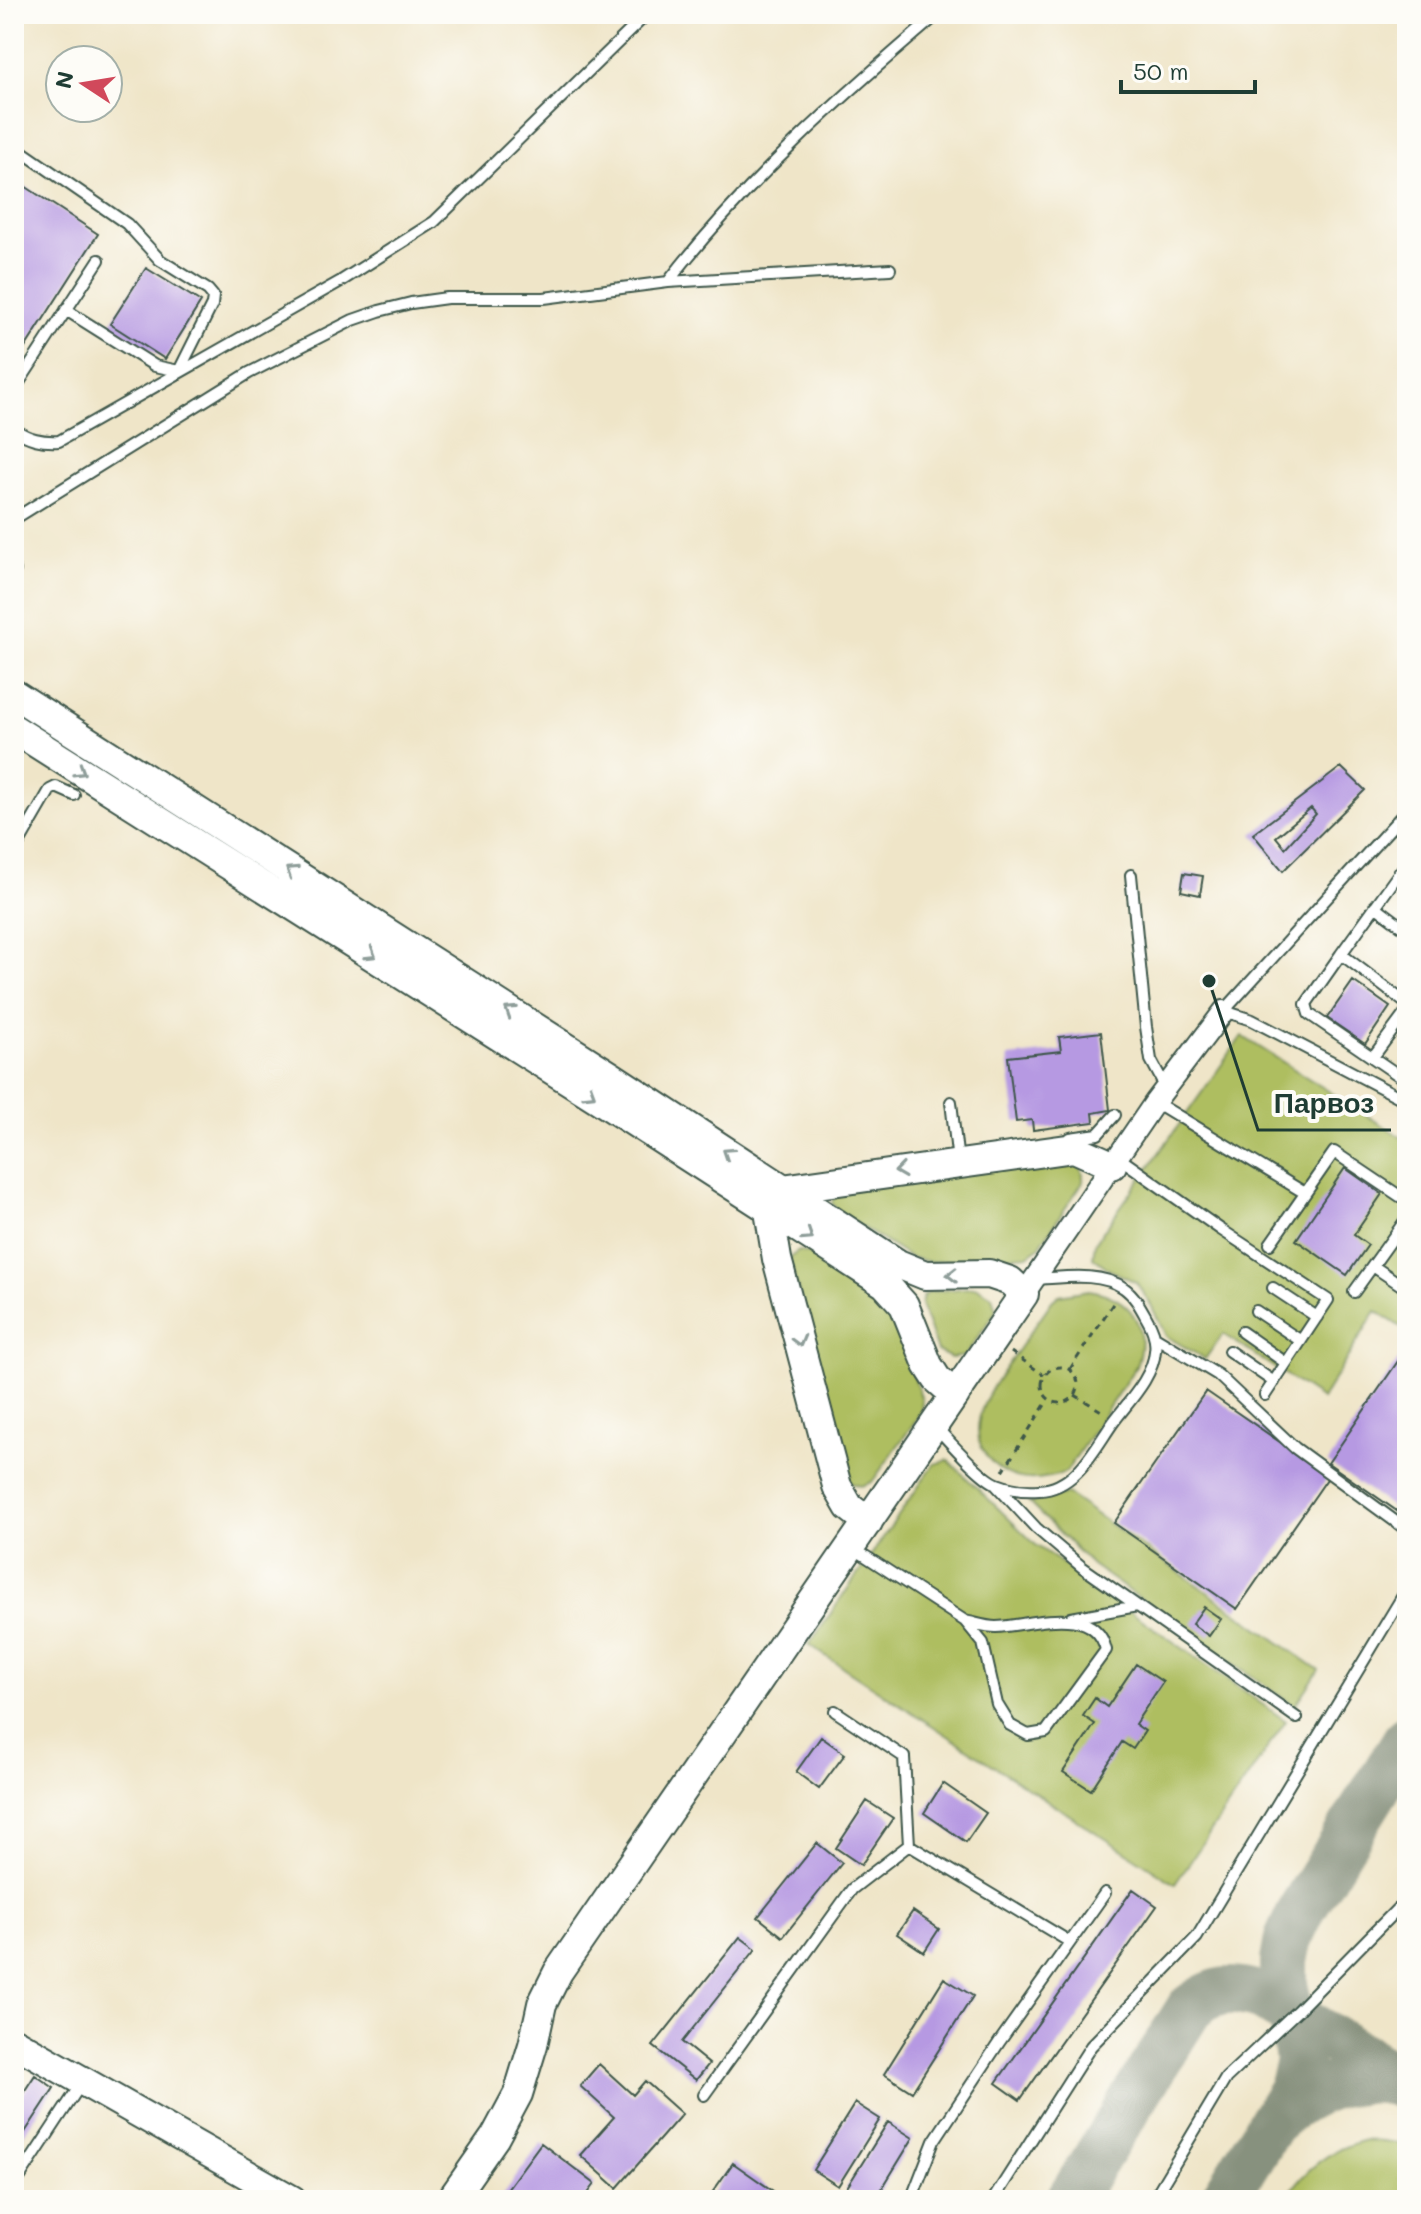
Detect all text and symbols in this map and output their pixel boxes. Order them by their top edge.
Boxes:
north arrow [44,44,124,124]
scale bar [1121,44,1255,94]
text: 50 m [1133,55,1189,86]
text: N [48,69,80,91]
one-way arrow [71,761,86,776]
one-way arrow [285,865,299,880]
one-way arrow [362,945,376,960]
one-way arrow [504,1005,518,1020]
callout: Парвоз [1258,1078,1391,1130]
one-way arrow [582,1084,596,1099]
text: Парвоз [1274,1084,1374,1120]
one-way arrow [722,1147,736,1162]
one-way arrow [893,1163,906,1180]
one-way arrow [799,1226,814,1241]
one-way arrow [945,1266,958,1284]
one-way arrow [789,1334,806,1348]

